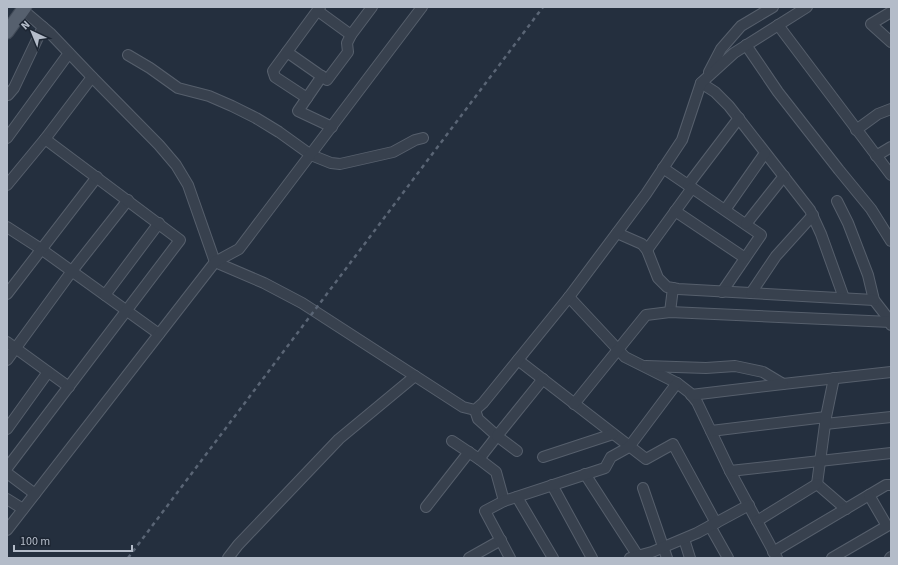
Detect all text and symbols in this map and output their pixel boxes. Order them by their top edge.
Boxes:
north arrow [12,12,52,52]
text: N [18,17,33,33]
scale bar [14,527,132,553]
text: 100 m [20,533,50,550]

